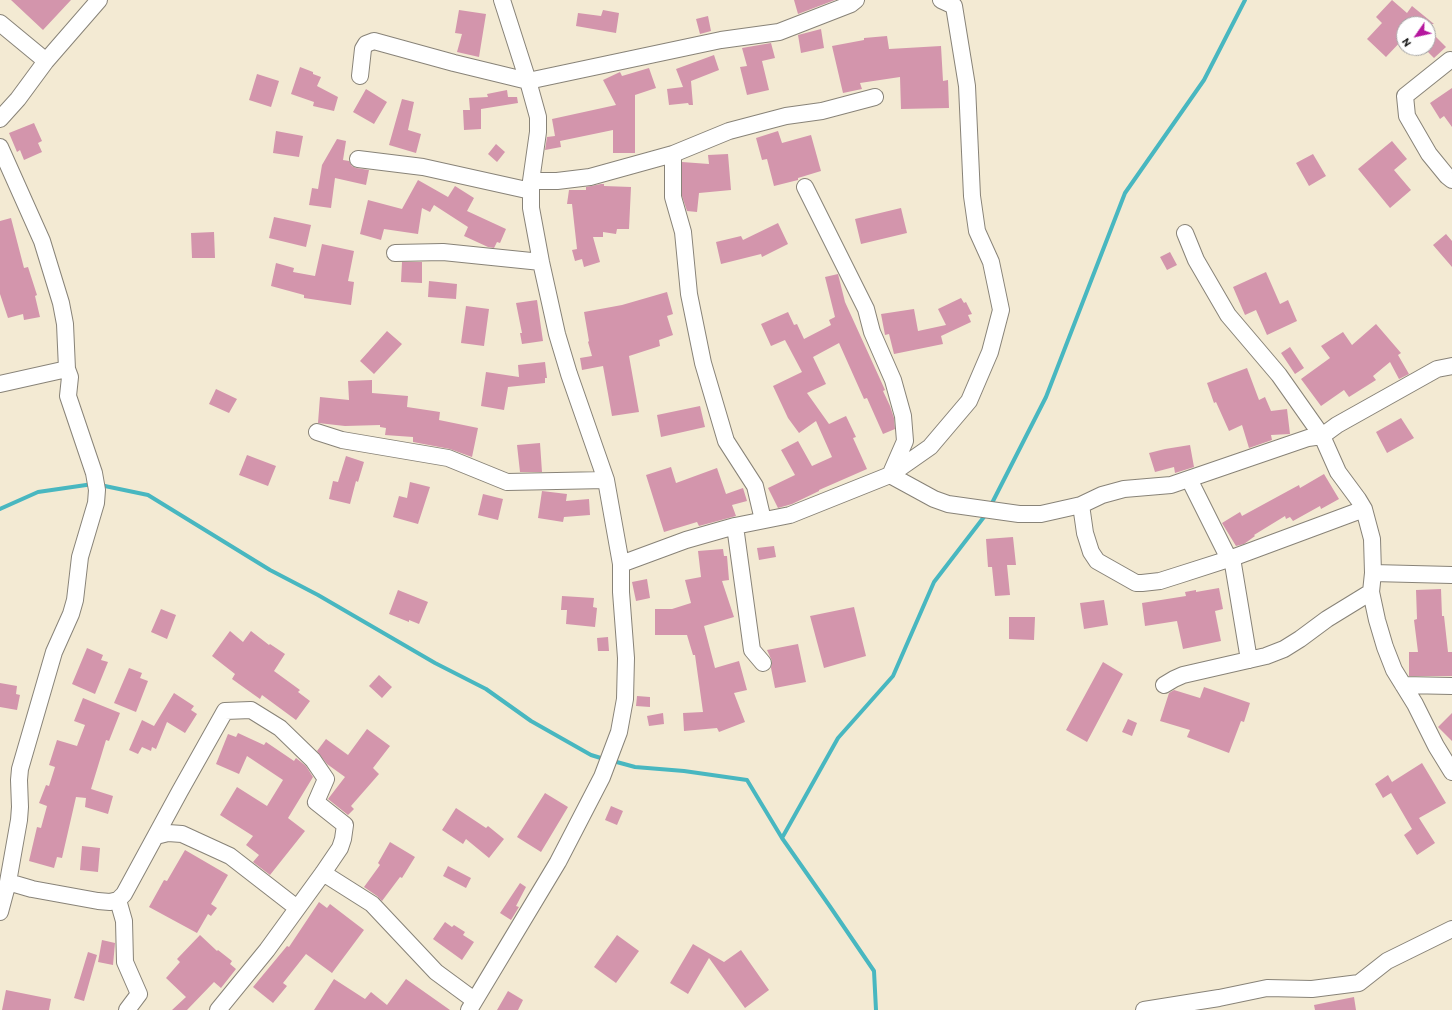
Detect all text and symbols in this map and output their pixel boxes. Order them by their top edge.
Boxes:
north arrow [1396,16,1436,56]
text: N [1399,36,1414,49]

